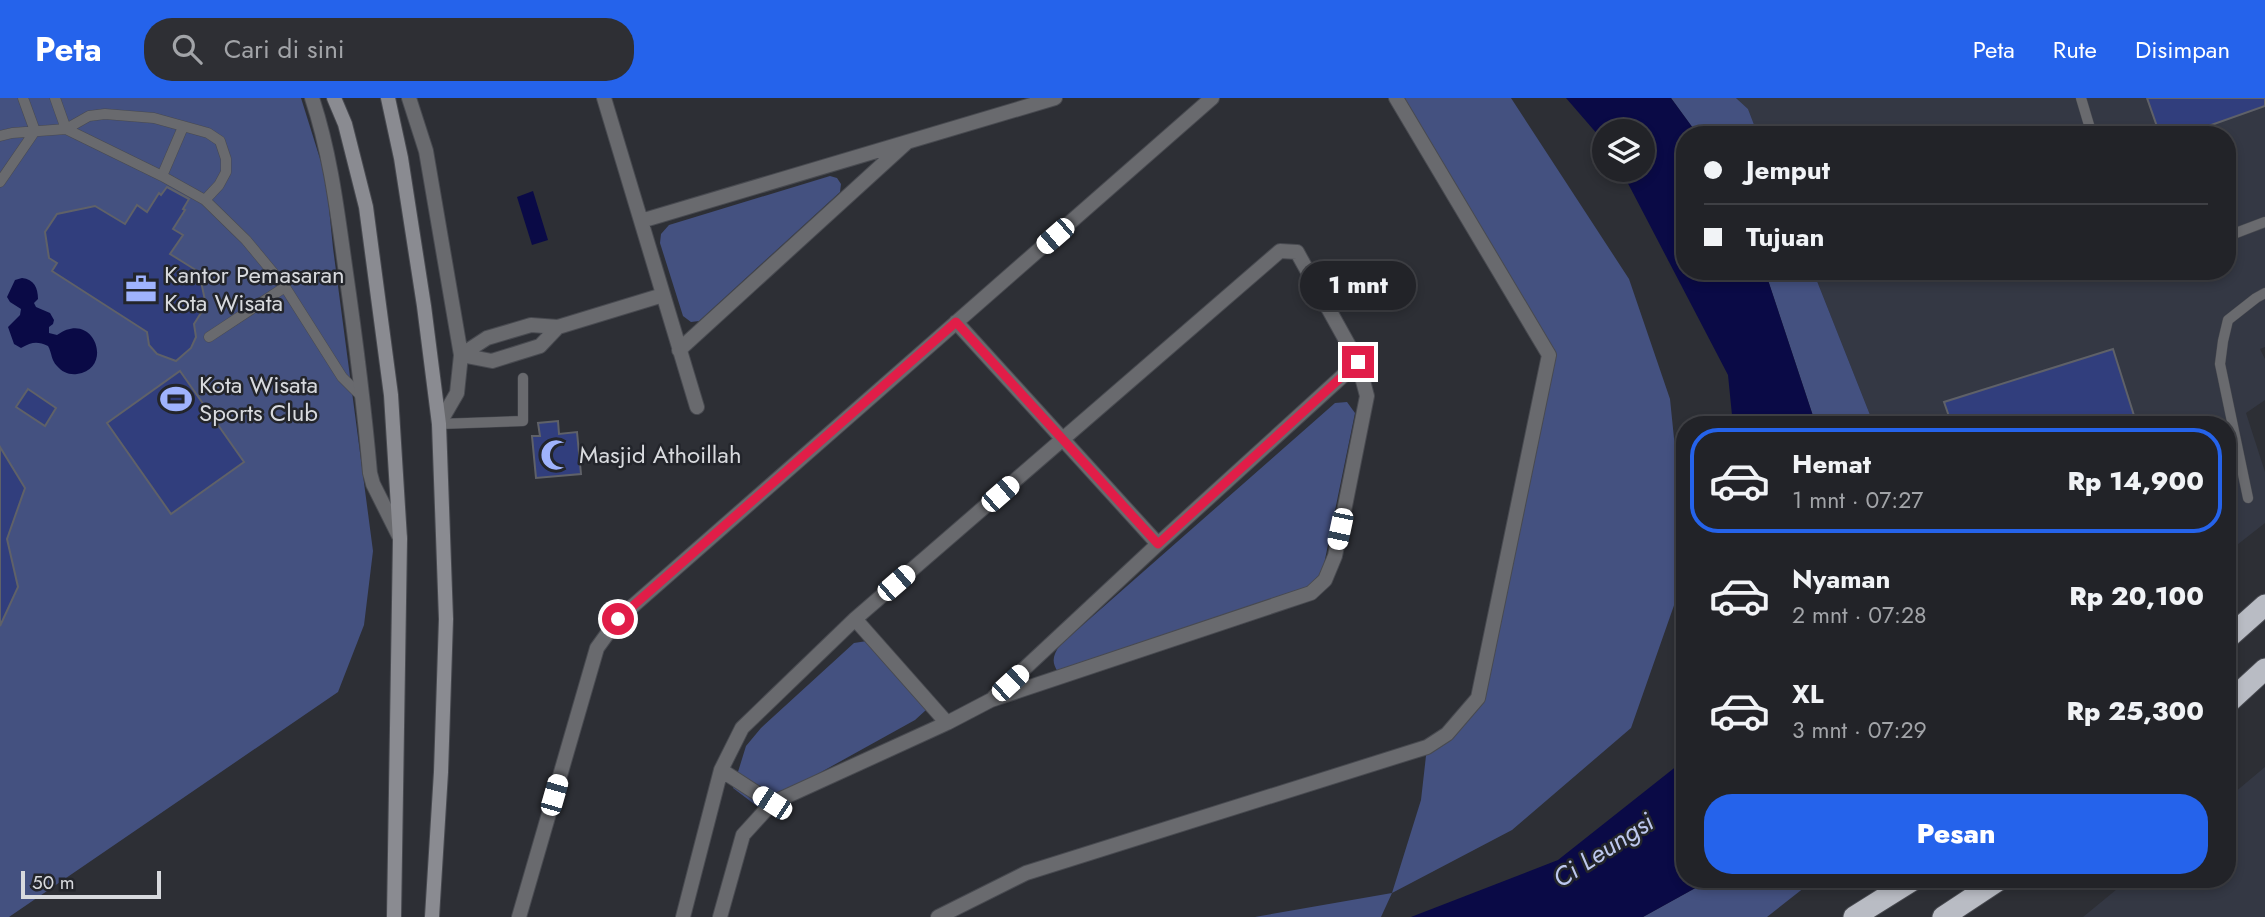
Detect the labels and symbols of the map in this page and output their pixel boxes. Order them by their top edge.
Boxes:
car [1033,214,1078,258]
place label: Kantor Pemasaran Kota Wisata [164,257,345,320]
callout: 1 mnt [1300,260,1416,310]
office icon: Kantor Pemasaran Kota Wisata [124,272,158,306]
route end [1342,346,1374,378]
place label: Kota Wisata Sports Club [199,367,318,430]
sports icon: Kota Wisata Sports Club [159,382,193,416]
place label: Masjid Athoillah [579,437,742,472]
mosque icon: Masjid Athoillah [539,438,573,472]
car [978,472,1023,516]
car [1326,506,1355,552]
car [874,561,919,605]
route start [602,603,634,635]
car [988,661,1033,705]
car [539,772,570,818]
car [749,783,796,823]
water label: Ci Leungsi [1545,803,1661,897]
scale bar [21,868,161,900]

